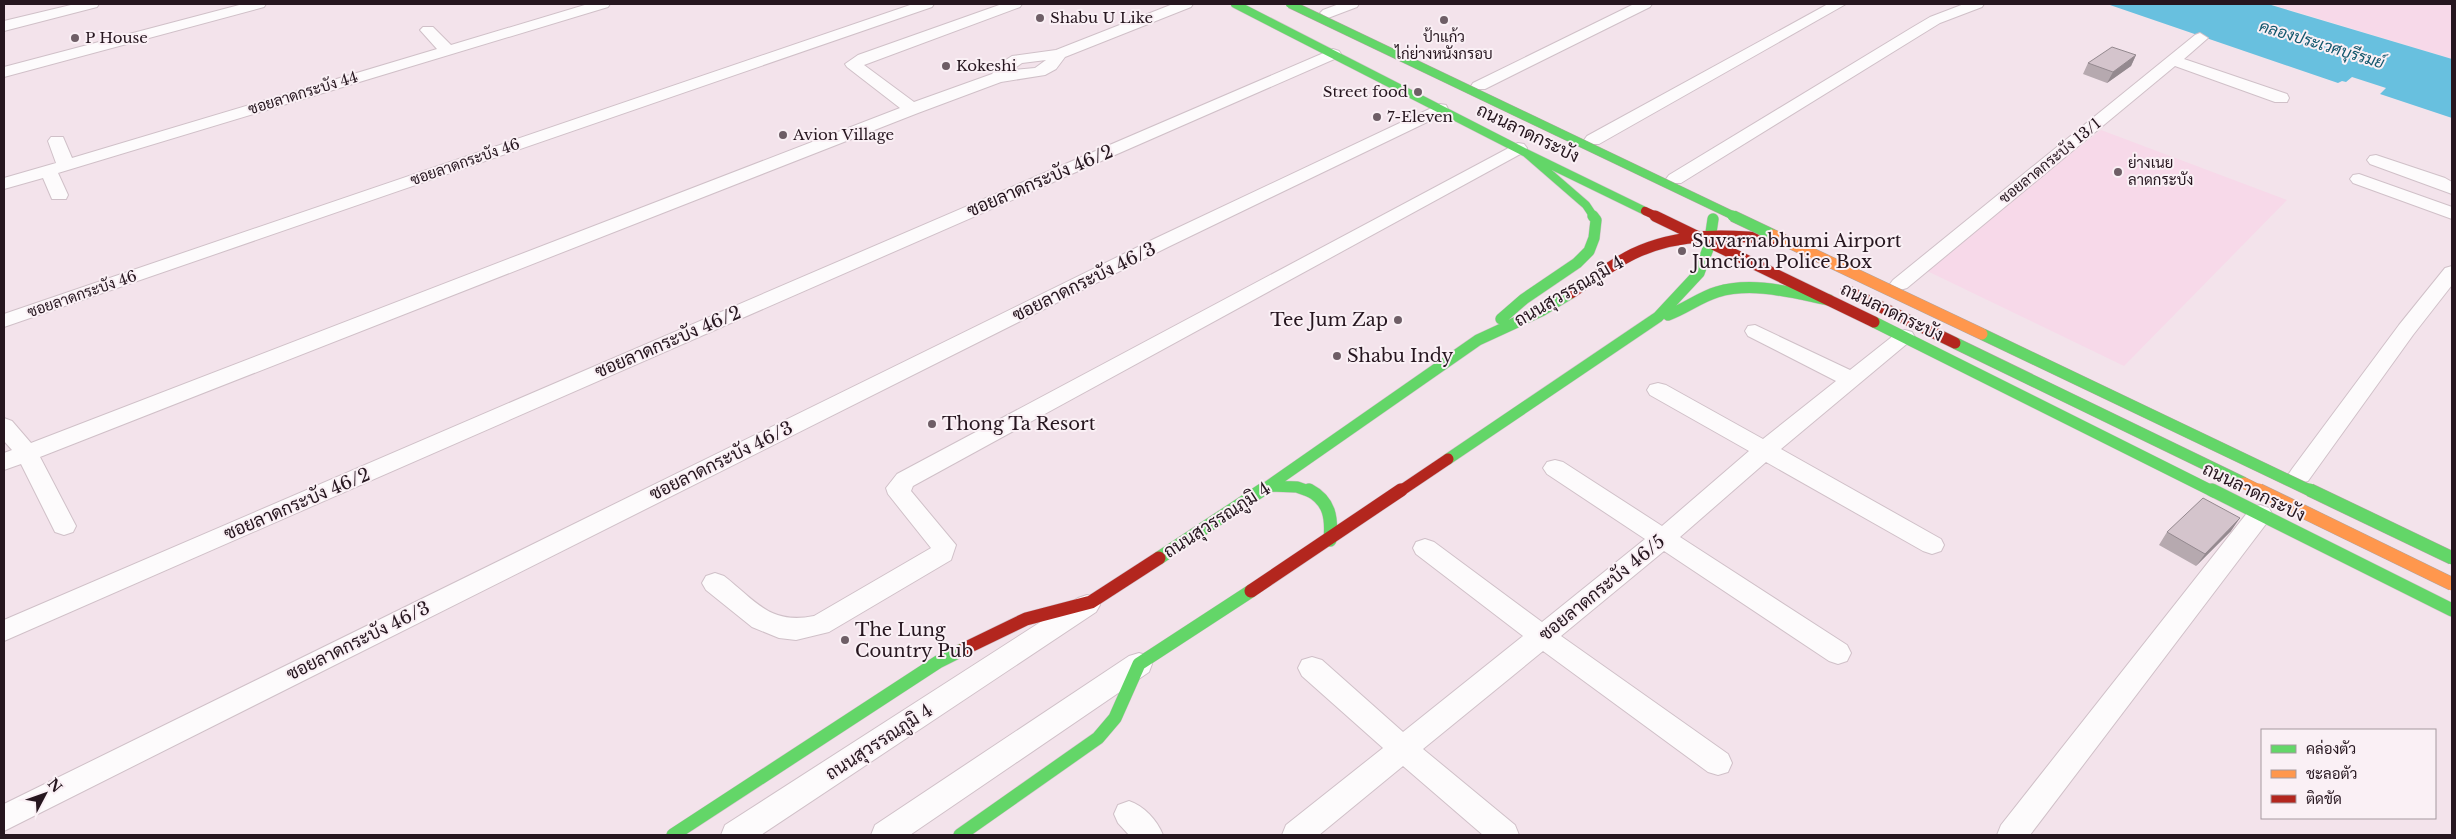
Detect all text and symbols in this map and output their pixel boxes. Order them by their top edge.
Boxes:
place label: Shabu U Like [1050,8,1153,27]
marker: Shabu U Like [1034,12,1046,24]
marker: ป้าแก้ว ไก่ย่างหนังกรอบ [1438,14,1450,26]
water label: คลองประเวศบุรีรมย์ [2256,14,2390,75]
place label: ป้าแก้ว ไก่ย่างหนังกรอบ [1394,27,1493,63]
place label: P House [85,28,148,47]
marker: P House [69,32,81,44]
place label: Kokeshi [956,56,1017,75]
marker: Kokeshi [940,60,952,72]
street label: ซอยลาดกระบัง 44 [246,67,360,118]
place label: Street food [1323,82,1408,101]
marker: Street food [1412,86,1424,98]
street label: ถนนลาดกระบัง [1473,99,1583,167]
place label: 7-Eleven [1387,107,1453,126]
marker: 7-Eleven [1371,111,1383,123]
street label: ซอยลาดกระบัง 13/1 [1995,114,2105,208]
place label: Avion Village [792,125,894,144]
marker: Avion Village [777,129,789,141]
street label: ซอยลาดกระบัง 46 [408,134,522,189]
street label: ซอยลาดกระบัง 46/2 [963,140,1117,222]
place label: ย่างเนย ลาดกระบัง [2128,153,2193,189]
marker: ย่างเนย ลาดกระบัง [2112,166,2124,178]
place label: Suvarnabhumi Airport Junction Police Box [1690,230,1902,273]
street label: ซอยลาดกระบัง 46/3 [1009,238,1159,326]
marker: Suvarnabhumi Airport Junction Police Box [1676,245,1688,257]
street label: ถนนสุวรรณภูมิ 4 [1510,251,1629,333]
street label: ซอยลาดกระบัง 46 [25,266,139,321]
street label: ถนนลาดกระบัง [1837,278,1947,346]
street label: ซอยลาดกระบัง 46/2 [591,301,745,383]
place label: Tee Jum Zap [1270,309,1388,331]
marker: Tee Jum Zap [1392,314,1404,326]
place label: Shabu Indy [1347,345,1454,367]
marker: Shabu Indy [1331,350,1343,362]
place label: Thong Ta Resort [942,413,1096,435]
street label: ซอยลาดกระบัง 46/3 [646,417,796,505]
marker: Thong Ta Resort [926,418,938,430]
street label: ถนนลาดกระบัง [2199,458,2309,526]
street label: ซอยลาดกระบัง 46/2 [220,463,374,545]
street label: ถนนสุวรรณภูมิ 4 [1159,477,1276,564]
street label: ซอยลาดกระบัง 46/5 [1535,530,1669,646]
street label: ซอยลาดกระบัง 46/3 [283,597,433,685]
place label: The Lung Country Pub [855,619,973,662]
marker: The Lung Country Pub [839,634,851,646]
street label: ถนนสุวรรณภูมิ 4 [821,699,938,786]
legend [2261,729,2436,819]
text: คล่องตัว [2306,739,2356,758]
text: ชะลอตัว [2306,764,2357,783]
north arrow [20,769,70,819]
text: N [44,775,66,796]
text: ติดขัด [2306,789,2342,808]

